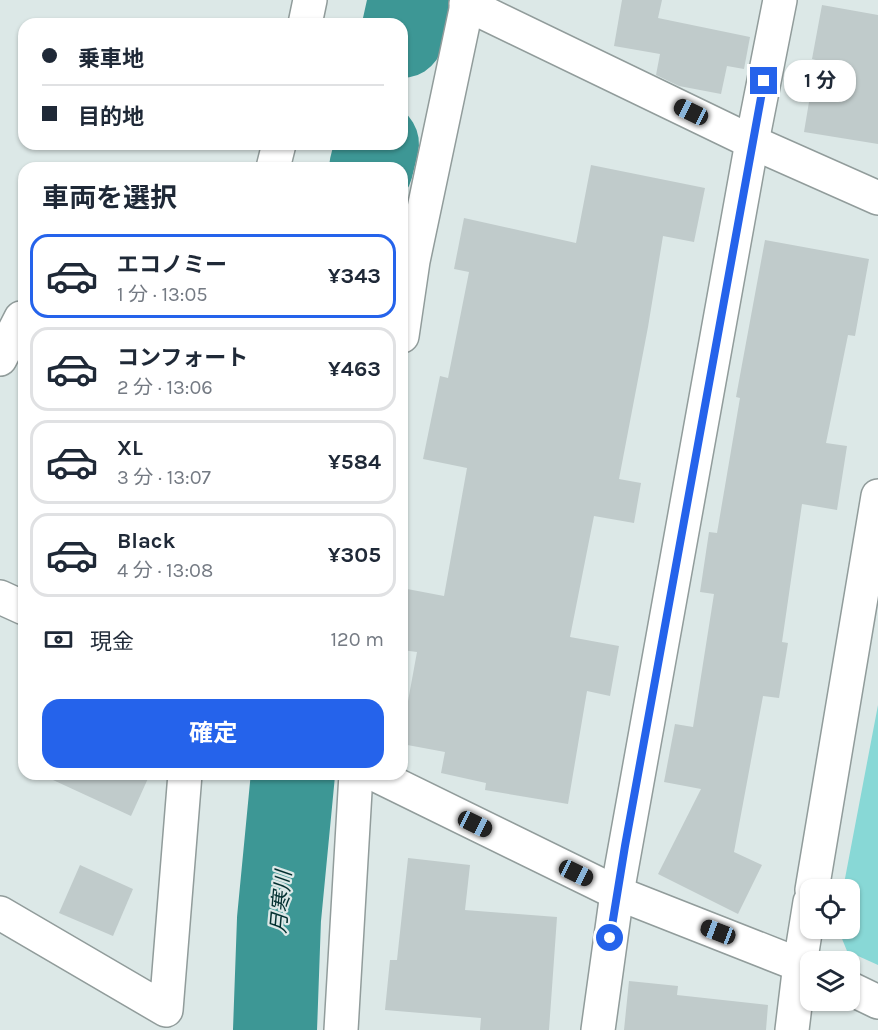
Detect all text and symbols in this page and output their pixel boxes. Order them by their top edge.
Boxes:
text: 乗車地 [78,46,144,72]
callout: 1 分 [785,60,857,102]
route end [750,67,777,94]
text: 1 分 [804,69,836,92]
car [671,96,711,128]
text: 目的地 [78,104,144,130]
text: 車両を選択 [42,182,177,214]
icon: car [45,249,99,303]
text: エコノミー [117,252,227,278]
text: ¥343 [328,263,381,289]
text: 1 分 · 13:05 [117,283,208,306]
icon: car [45,342,99,396]
text: コンフォート [117,345,248,371]
text: ¥463 [328,356,381,382]
text: 2 分 · 13:06 [117,376,213,399]
icon: car [45,435,99,489]
text: XL [117,435,143,461]
text: ¥584 [328,449,381,475]
text: 3 分 · 13:07 [117,466,211,489]
icon: car [45,528,99,582]
text: Black [117,528,176,554]
text: ¥305 [328,542,381,568]
text: 4 分 · 13:08 [117,559,213,582]
icon: cash [42,623,75,656]
text: 120 m [330,628,384,651]
text: 現金 [90,629,134,655]
button: 確定 [42,699,384,768]
car [455,808,495,840]
car [556,857,596,889]
water label: 月寒川 [266,868,296,934]
map controls [800,879,860,1011]
button: locate [800,879,860,939]
car [698,917,738,947]
route start [596,924,623,951]
button: layers [800,951,860,1011]

